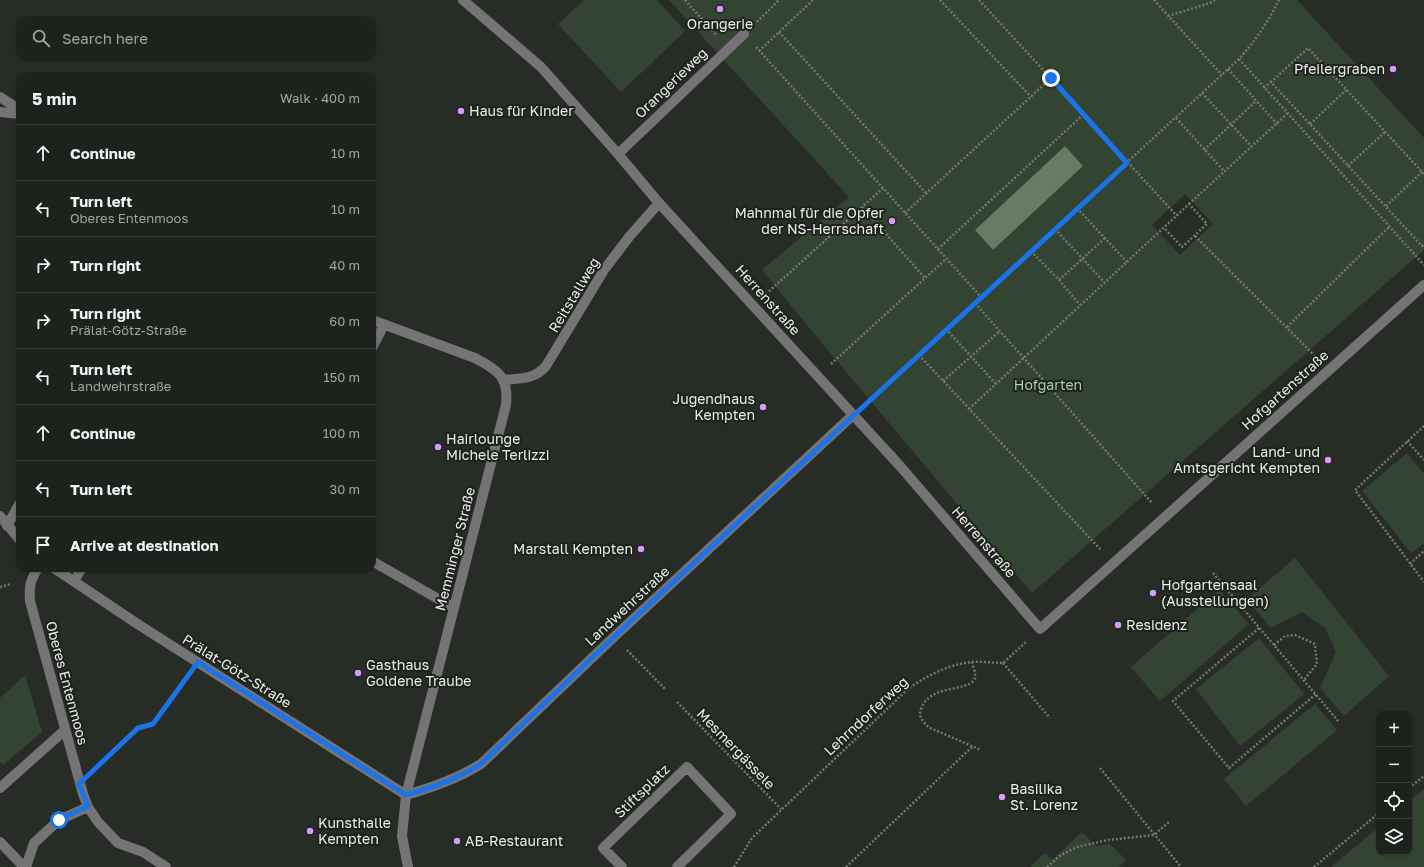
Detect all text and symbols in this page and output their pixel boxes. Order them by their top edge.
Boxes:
marker: Orangerie [715,4,725,14]
place label: Orangerie [687,15,753,32]
search box [16,16,376,60]
icon: search [30,27,52,49]
text: Search here [62,29,148,47]
street label: Orangerieweg [631,44,710,121]
place label: Pfeilergraben [1294,60,1385,77]
marker: Pfeilergraben [1388,64,1398,74]
route end [1042,69,1060,87]
text: 5 min [32,88,76,109]
text: Walk · 400 m [280,90,360,106]
place label: Haus für Kinder [469,102,574,119]
marker: Haus für Kinder [456,106,466,116]
icon: ahead [32,142,54,164]
text: Continue [70,144,136,162]
text: 10 m [331,145,360,161]
text: Turn left [70,192,132,210]
icon: left [32,198,54,220]
text: 10 m [331,201,360,217]
place label: Mahnmal für die Opfer der NS-Herrschaft [735,204,885,237]
text: Oberes Entenmoos [70,210,188,226]
marker: Mahnmal für die Opfer der NS-Herrschaft [887,216,897,226]
icon: right [32,254,54,276]
street label: Reitstallweg [545,254,603,335]
text: Turn right [70,256,141,274]
text: 40 m [329,257,360,273]
street label: Herrenstraße [732,261,804,338]
text: Turn right [70,304,141,322]
icon: right [32,310,54,332]
text: 60 m [329,313,360,329]
text: Prälat-Götz-Straße [70,322,186,338]
street label: Hofgartenstraße [1238,346,1332,433]
text: Turn left [70,360,132,378]
icon: left [32,366,54,388]
text: 150 m [323,369,360,385]
park label: Hofgarten [1014,376,1082,393]
text: Landwehrstraße [70,378,171,394]
place label: Jugendhaus Kempten [672,390,755,423]
marker: Jugendhaus Kempten [758,402,768,412]
icon: ahead [32,422,54,444]
text: Continue [70,424,136,442]
text: 100 m [323,425,360,441]
place label: Hairlounge Michele Terlizzi [446,430,550,463]
marker: Hairlounge Michele Terlizzi [433,442,443,452]
place label: Land- und Amtsgericht Kempten [1173,443,1320,476]
marker: Land- und Amtsgericht Kempten [1323,455,1333,465]
icon: left [32,478,54,500]
text: Turn left [70,480,132,498]
text: 30 m [330,481,360,497]
street label: Memminger Straße [431,485,478,612]
street label: Herrenstraße [949,503,1020,581]
icon: arrive [32,534,54,556]
text: Arrive at destination [70,536,219,554]
place label: Marstall Kempten [513,540,633,557]
marker: Marstall Kempten [636,544,646,554]
street label: Landwehrstraße [581,562,672,649]
place label: Hofgartensaal (Ausstellungen) [1161,576,1269,609]
marker: Hofgartensaal (Ausstellungen) [1148,588,1158,598]
place label: Residenz [1126,616,1187,633]
street label: Oberes Entenmoos [43,619,92,747]
marker: Residenz [1113,620,1123,630]
street label: Prälat-Götz-Straße [180,630,295,711]
place label: Gasthaus Goldene Traube [366,656,471,689]
marker: Gasthaus Goldene Traube [353,668,363,678]
street label: Lehrndorferweg [820,673,911,759]
street label: Mesmergässele [694,705,779,792]
map controls [1376,711,1412,855]
button: + [1376,711,1412,747]
button: − [1376,747,1412,783]
street label: Stiftsplatz [611,760,673,821]
place label: Basilika St. Lorenz [1010,780,1078,813]
button: locate [1376,783,1412,819]
marker: Basilika St. Lorenz [997,792,1007,802]
route start [50,811,68,829]
place label: Kunsthalle Kempten [318,814,391,847]
button: layers [1376,819,1412,855]
marker: Kunsthalle Kempten [305,826,315,836]
place label: AB-Restaurant [465,832,563,849]
marker: AB-Restaurant [452,836,462,846]

